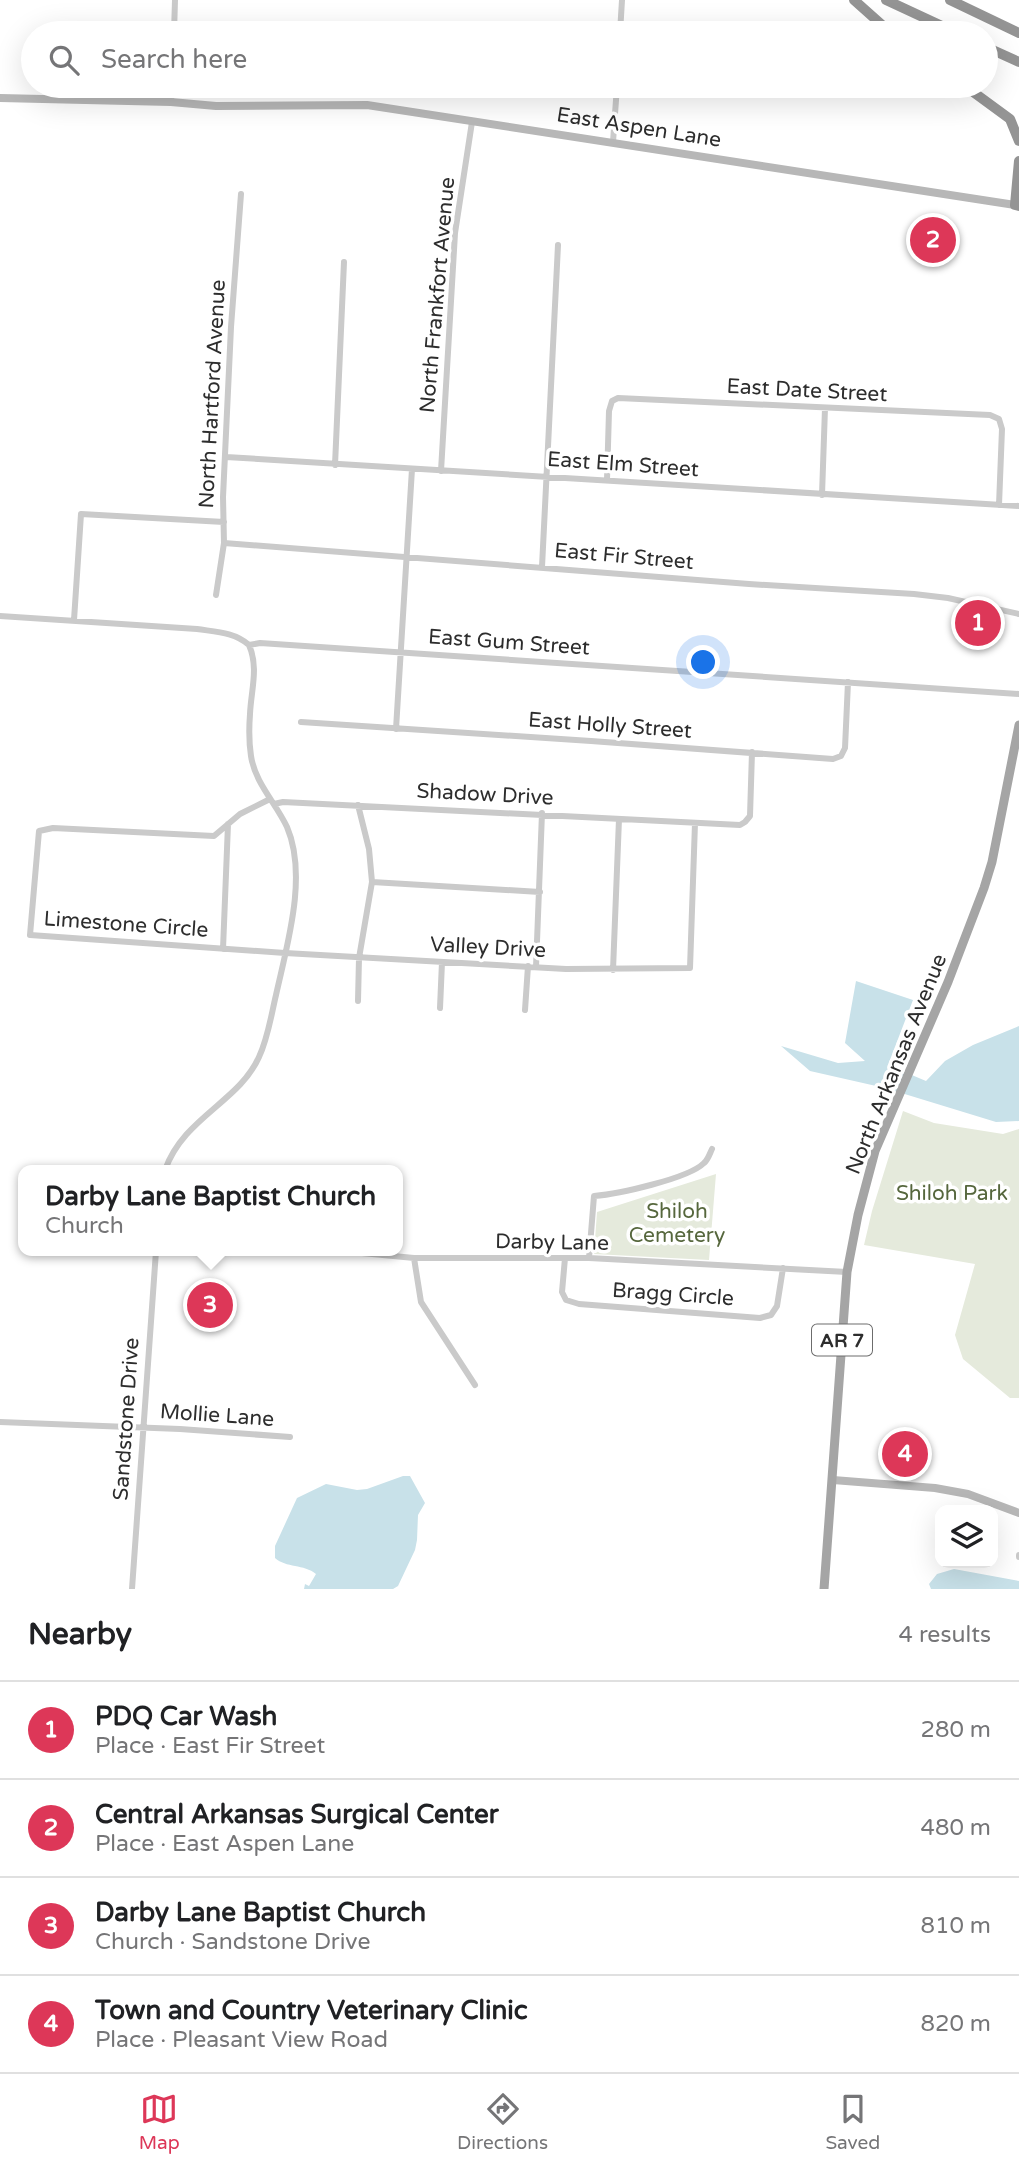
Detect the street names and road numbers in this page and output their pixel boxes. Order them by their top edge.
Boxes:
street label: East Aspen Lane [555,102,723,153]
street label: North Frankfort Avenue [415,176,460,414]
street label: North Hartford Avenue [194,279,231,509]
street label: East Date Street [726,374,888,407]
street label: East Elm Street [546,447,700,482]
street label: East Fir Street [553,538,695,575]
street label: East Gum Street [427,624,591,661]
street label: East Holly Street [527,707,693,744]
street label: Shadow Drive [416,778,554,811]
street label: Limestone Circle [43,906,209,943]
street label: Valley Drive [429,932,547,963]
street label: North Arkansas Avenue [841,950,952,1178]
street label: Darby Lane [495,1229,609,1256]
street label: Bragg Circle [611,1278,735,1311]
road number: AR 7 [812,1324,872,1356]
street label: Sandstone Drive [108,1337,145,1501]
street label: Mollie Lane [159,1399,275,1432]

